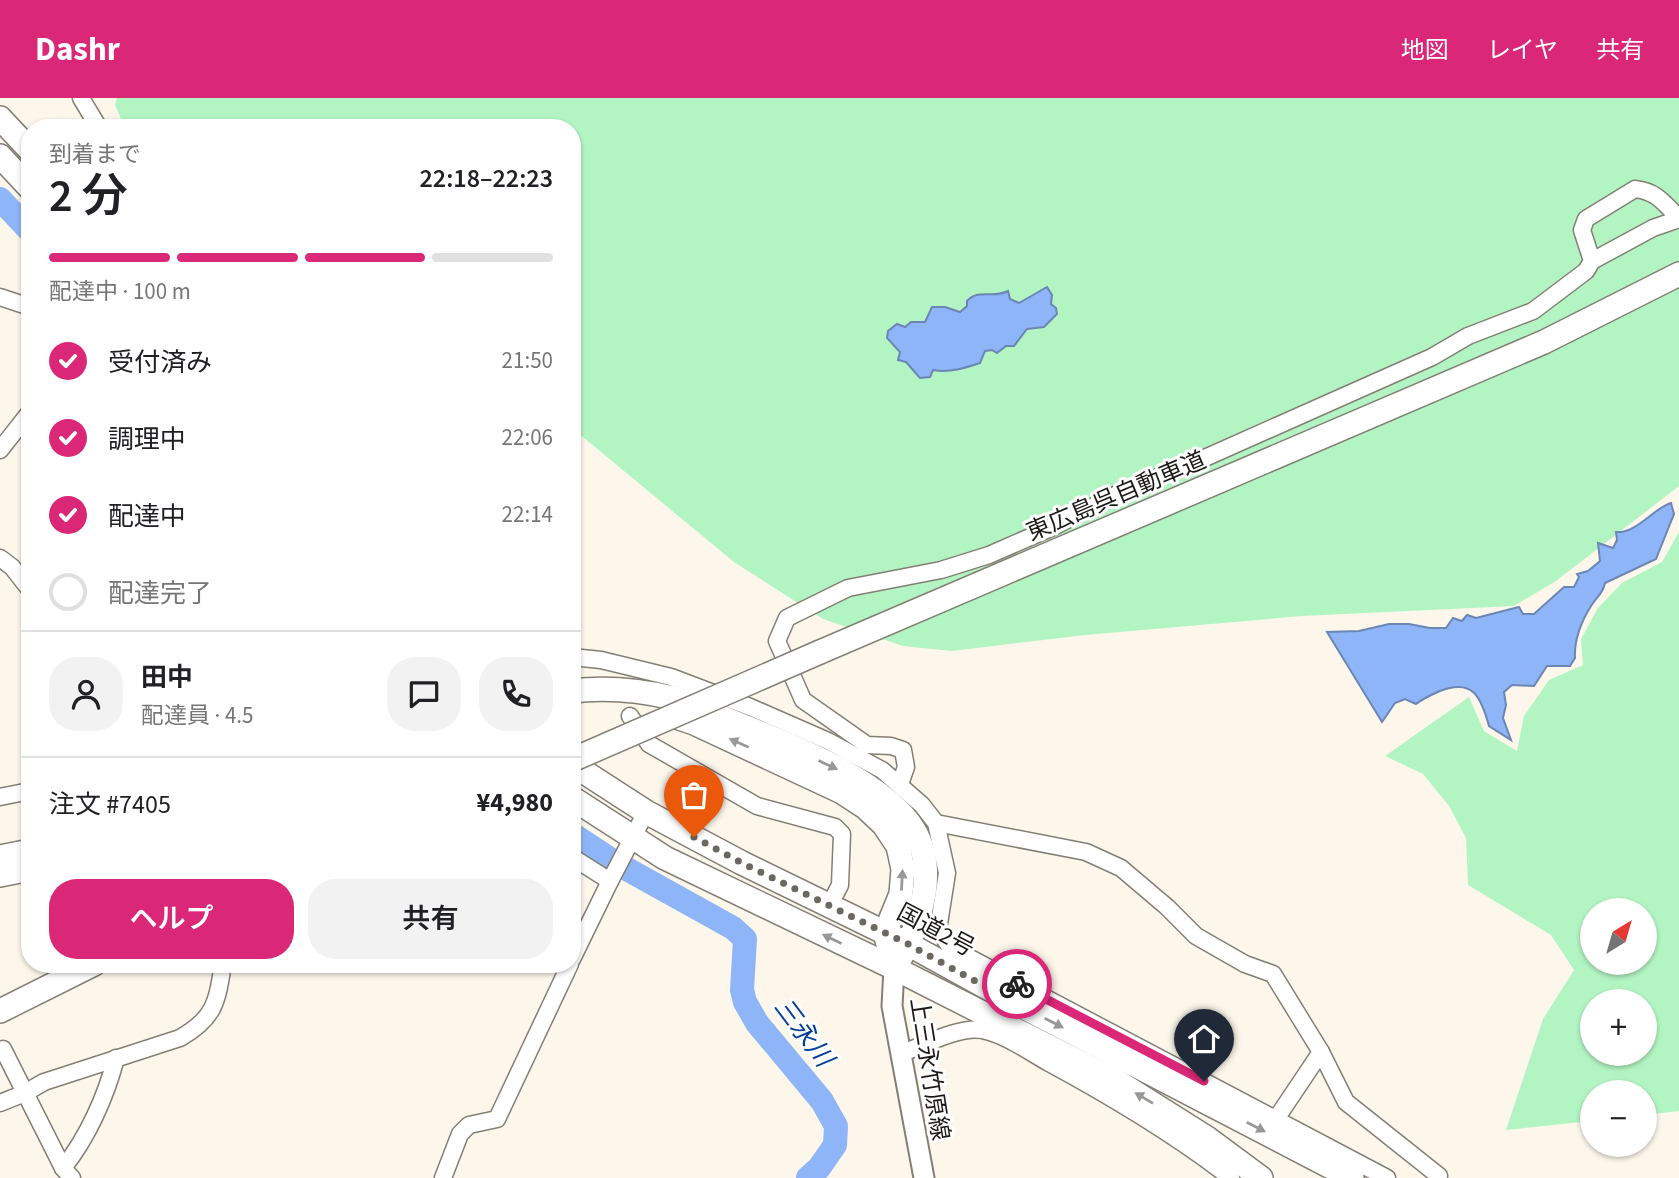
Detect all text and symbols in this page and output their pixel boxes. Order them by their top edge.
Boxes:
text: Dashr [35,26,120,73]
text: 地図 [1401,33,1449,68]
text: レイヤ [1487,33,1558,68]
text: 共有 [1596,33,1644,68]
text: 到着まで [49,138,141,171]
text: 22:18–22:23 [420,160,553,197]
text: 2 分 [49,164,128,229]
text: 配達中 · 100 m [49,275,191,308]
icon: check [49,342,87,380]
text: 受付済み [108,344,212,381]
text: 21:50 [502,344,553,377]
icon: check [49,419,87,457]
text: 調理中 [108,421,186,458]
text: 22:06 [502,421,553,454]
street label: 東広島呉自動車道 [1021,443,1211,550]
icon: check [49,496,87,534]
text: 配達中 [108,498,186,535]
text: 22:14 [502,498,553,531]
text: 配達完了 [108,575,212,612]
button: person [49,657,123,731]
button: chat [387,657,461,731]
button: phone [479,657,553,731]
text: 田中 [141,659,193,696]
text: 配達員 · 4.5 [141,699,254,732]
one-way arrow [729,737,749,749]
one-way arrow [818,759,838,770]
pin [664,765,724,837]
icon: bag [675,776,713,814]
text: ¥4,980 [477,784,553,821]
text: 注文 #7405 [49,786,171,823]
one-way arrow [896,869,907,891]
button: ヘルプ [49,879,294,959]
button: 共有 [308,879,553,959]
street label: 国道2号 [890,895,981,966]
north arrow [1580,898,1657,975]
map controls [1580,898,1657,1157]
one-way arrow [822,933,842,944]
courier [982,949,1052,1019]
icon: bike [998,965,1036,1003]
button: + [1580,989,1657,1066]
water label: 三永川 [765,990,844,1077]
street label: 上三永竹原線 [901,995,958,1143]
pin [1174,1009,1234,1081]
one-way arrow [1044,1017,1064,1028]
icon: home [1185,1020,1223,1058]
button: − [1580,1080,1657,1157]
one-way arrow [1135,1091,1154,1104]
one-way arrow [1246,1122,1266,1133]

